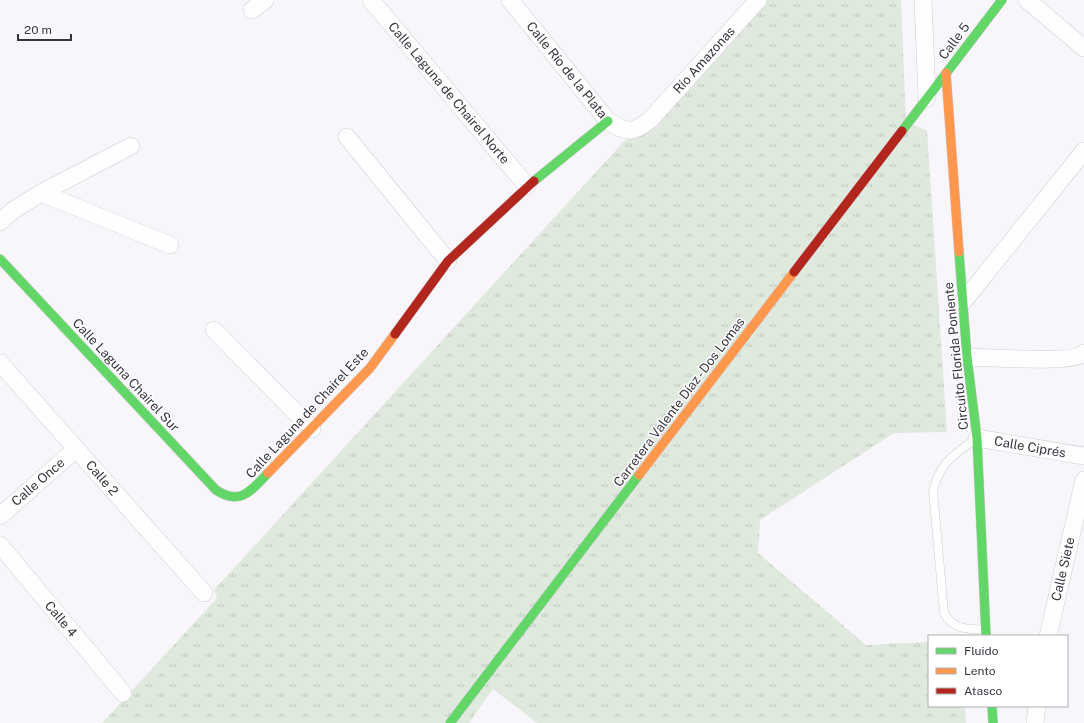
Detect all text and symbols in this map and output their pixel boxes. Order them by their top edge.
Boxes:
scale bar [18,16,71,42]
street label: Calle Laguna de Chairel Norte [385,19,513,167]
street label: Calle Río de la Plata [524,19,610,121]
street label: Calle 5 [935,20,973,62]
text: 20 m [24,23,52,37]
street label: Río Amazonas [670,24,738,96]
street label: Circuito Florida Poniente [941,281,971,431]
street label: Carretera Valente Díaz - Dos Lomas [610,314,748,490]
street label: Calle Laguna Chairel Sur [70,315,182,435]
street label: Calle Laguna de Chairel Este [243,345,371,481]
street label: Calle Ciprés [993,433,1067,461]
street label: Calle Once [8,455,68,509]
street label: Calle 2 [83,457,121,499]
street label: Calle Siete [1048,536,1078,602]
street label: Calle 4 [42,598,80,640]
legend [928,635,1068,707]
text: Fluido [964,644,999,658]
text: Lento [964,664,996,678]
text: Atasco [964,684,1003,698]

